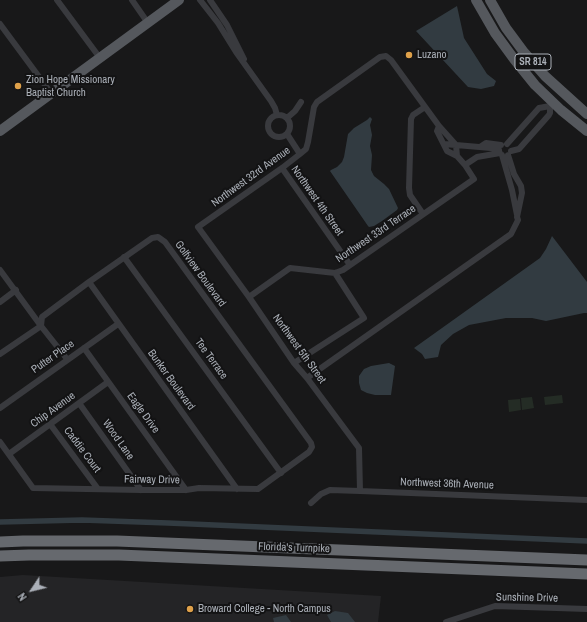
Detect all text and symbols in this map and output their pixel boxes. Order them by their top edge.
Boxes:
place label: Luzano [417,48,447,62]
marker: Luzano [404,50,414,60]
road number: SR 814 [515,54,551,70]
place label: Zion Hope Missionary Baptist Church [26,73,115,99]
marker: Zion Hope Missionary Baptist Church [13,81,23,91]
street label: Northwest 32rd Avenue [209,144,293,210]
street label: Northwest 4th Street [288,164,346,238]
street label: Northwest 33rd Terrace [333,202,419,266]
street label: Golfview Boulevard [172,238,228,310]
street label: Northwest 5th Street [269,312,329,386]
street label: Tee Terrace [192,336,230,382]
street label: Putter Place [29,338,77,376]
street label: Bunker Boulevard [145,347,197,413]
street label: Chip Avenue [28,389,78,431]
street label: Eagle Drive [124,390,162,436]
street label: Wood Lane [99,417,137,463]
street label: Caddie Court [61,425,103,475]
street label: Fairway Drive [124,473,180,487]
street label: Northwest 36th Avenue [400,476,494,492]
street label: Florida's Turnpike [258,540,330,556]
north arrow [12,570,52,610]
text: N [15,590,30,604]
street label: Sunshine Drive [496,591,558,605]
place label: Broward College - North Campus [198,602,331,616]
marker: Broward College - North Campus [185,604,195,614]

